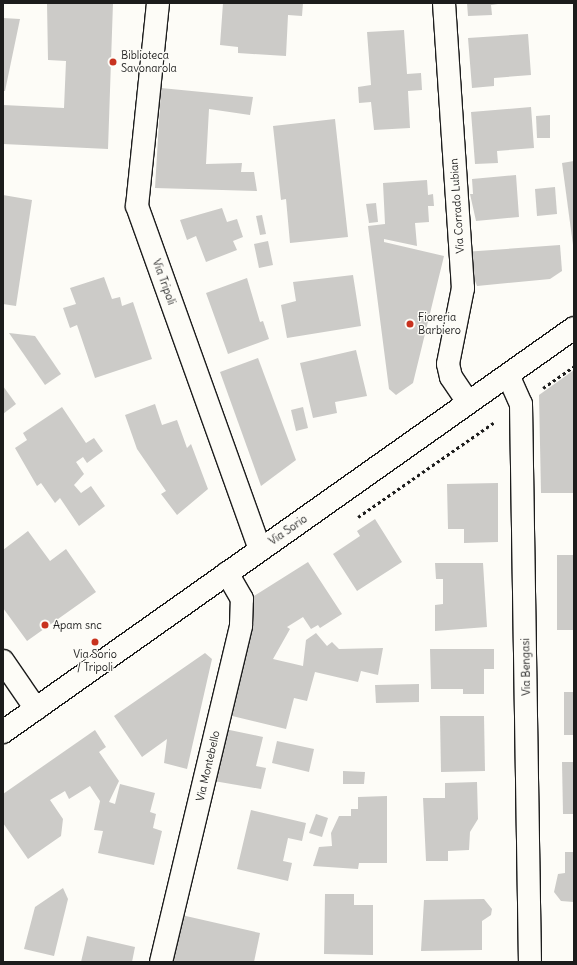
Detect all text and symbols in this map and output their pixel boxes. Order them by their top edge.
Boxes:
place label: Biblioteca Savonarola [121,49,177,75]
marker: Biblioteca Savonarola [108,57,118,67]
street label: Via Corrado Lubian [447,158,467,254]
street label: Via Tripoli [150,257,178,307]
place label: Fioreria Barbiero [418,311,461,337]
marker: Fioreria Barbiero [405,319,415,329]
street label: Via Sorio [266,512,310,548]
place label: Apam snc [53,618,102,632]
marker: Apam snc [40,620,50,630]
marker: Via Sorio / Tripoli [90,637,100,647]
street label: Via Bengasi [519,638,533,696]
place label: Via Sorio / Tripoli [73,648,117,674]
street label: Via Montebello [193,729,223,803]

